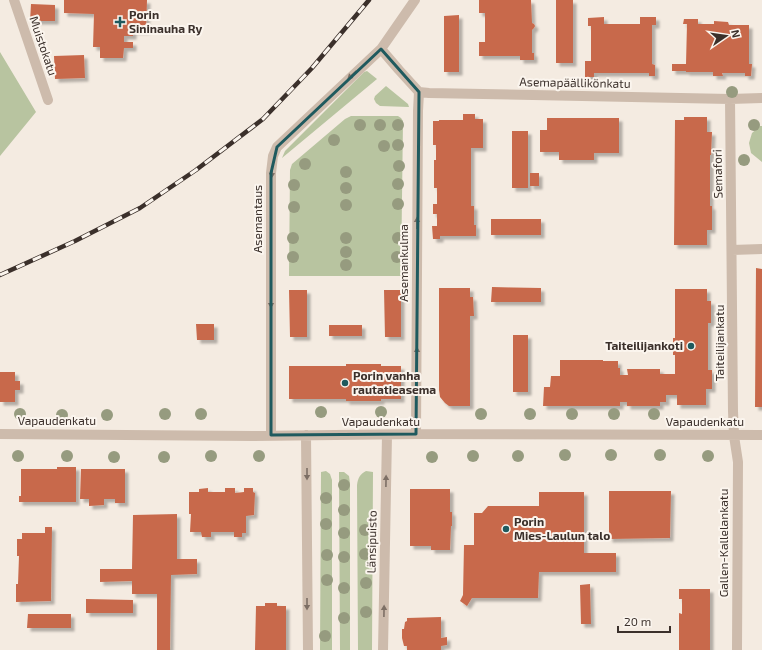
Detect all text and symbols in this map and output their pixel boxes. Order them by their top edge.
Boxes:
place label: Porin Sininauha Ry [129,7,202,36]
street label: Muistokatu [27,14,61,77]
marker: Porin Sininauha Ry [114,16,126,28]
north arrow [706,16,746,56]
text: N [729,28,743,39]
one-way arrow [347,71,357,80]
street label: Asemapäällikönkatu [519,74,631,90]
street label: Semafori [710,149,724,199]
one-way arrow [268,166,275,178]
street label: Asemantaus [250,185,264,253]
one-way arrow [414,216,420,229]
street label: Asemankulma [396,224,410,302]
one-way arrow [268,296,274,309]
street label: Taiteilijankatu [712,305,727,381]
place label: Taiteilijankoti [605,338,683,353]
marker: Taiteilijankoti [686,341,696,351]
one-way arrow [414,346,420,359]
place label: Porin vanha rautatieasema [353,368,436,396]
marker: Porin vanha rautatieasema [340,378,350,388]
street label: Vapaudenkatu [18,413,96,427]
street label: Vapaudenkatu [342,414,420,428]
street label: Vapaudenkatu [666,414,744,428]
one-way arrow [304,468,310,481]
one-way arrow [383,474,389,487]
street label: Gallen-Kallelankatu [716,489,730,597]
street label: Länsipuisto [363,510,379,574]
place label: Porin Mies-Laulun talo [514,514,610,542]
marker: Porin Mies-Laulun talo [501,524,511,534]
one-way arrow [304,598,310,611]
one-way arrow [381,604,387,617]
scale bar [618,608,670,634]
text: 20 m [624,614,651,628]

